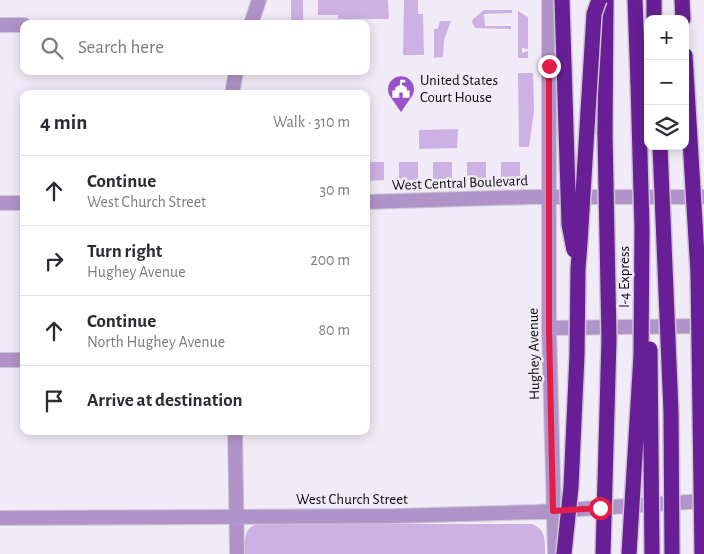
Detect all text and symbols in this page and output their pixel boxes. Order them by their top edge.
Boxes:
map controls [644,15,689,150]
button: + [644,15,689,60]
search box [20,20,370,75]
icon: search [38,34,66,62]
text: Search here [78,38,164,57]
route end [538,55,561,78]
button: − [644,60,689,105]
place label: United States Court House [420,73,498,105]
public building icon: United States Court House [386,74,416,113]
button: layers [644,105,689,150]
text: 4 min [40,112,87,133]
text: Walk · 310 m [273,114,350,130]
text: Continue [87,172,156,191]
street label: West Central Boulevard [392,173,529,193]
icon: ahead [40,177,68,205]
text: 30 m [320,182,350,198]
text: West Church Street [87,194,206,210]
text: Turn right [87,242,162,261]
street label: I-4 Express [617,246,632,308]
icon: right [40,247,68,275]
text: 200 m [310,252,350,268]
text: Hughey Avenue [87,264,186,280]
street label: Hughey Avenue [526,308,542,400]
text: Continue [87,312,156,331]
icon: ahead [40,317,68,345]
text: 80 m [319,322,350,338]
text: North Hughey Avenue [87,334,225,350]
icon: arrive [40,387,68,415]
text: Arrive at destination [87,391,243,410]
street label: West Church Street [296,492,408,507]
route start [589,497,612,520]

